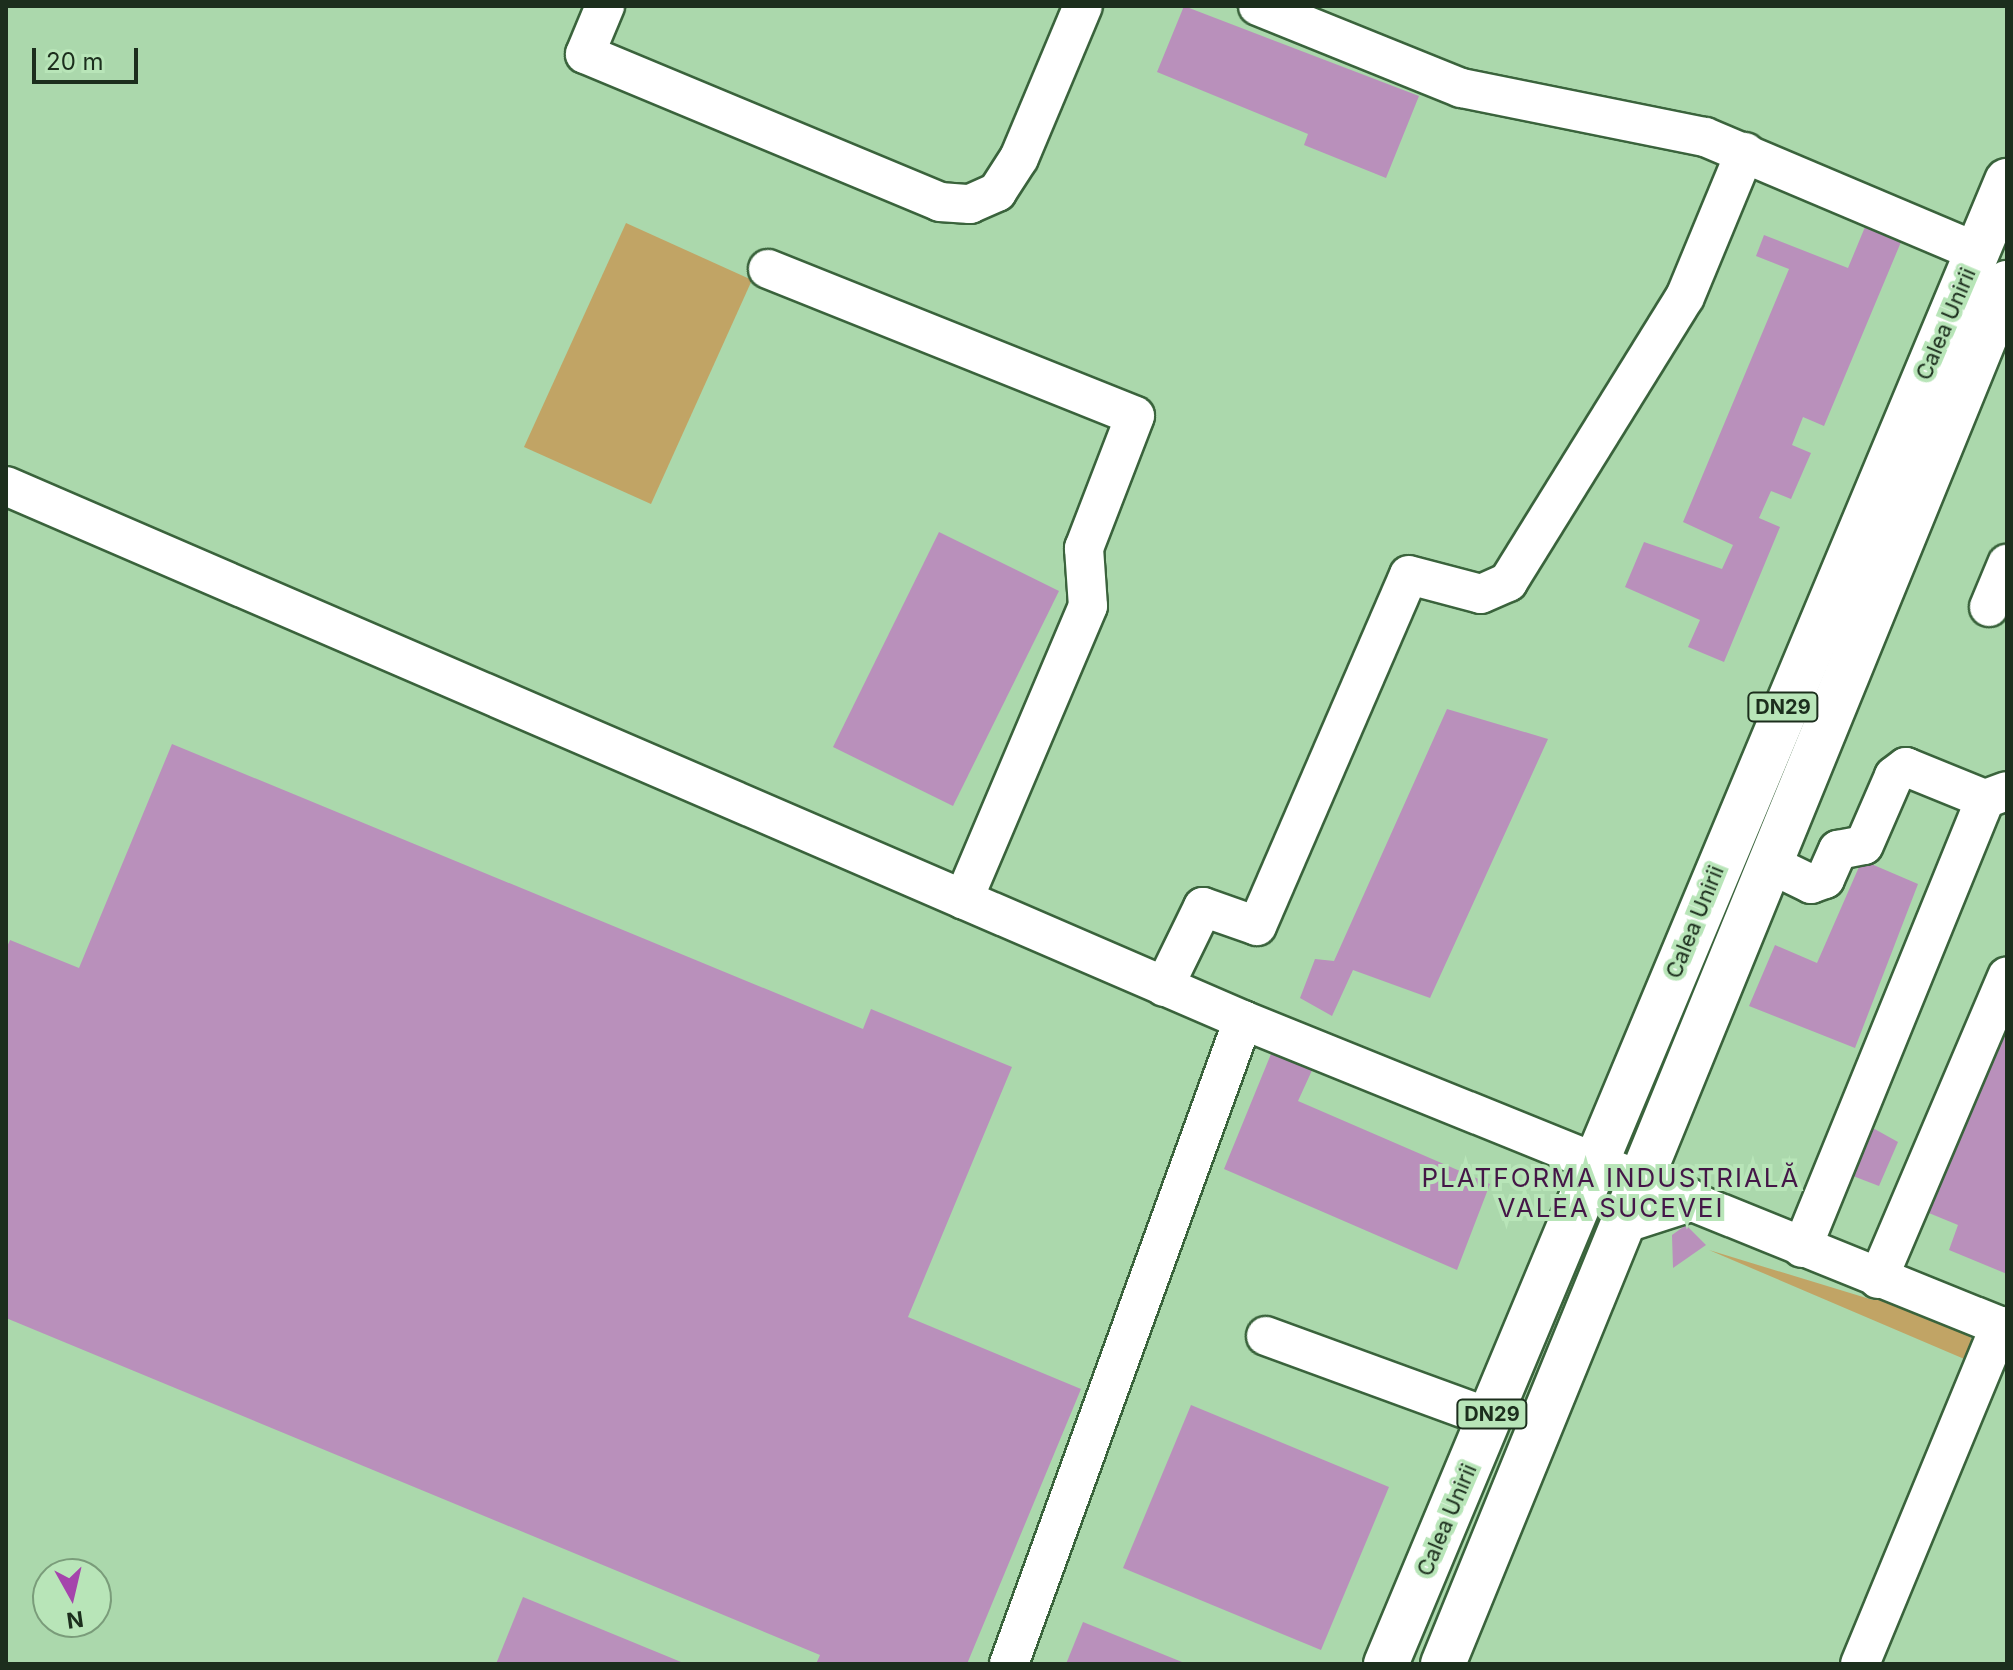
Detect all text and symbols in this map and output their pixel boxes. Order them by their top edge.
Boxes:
scale bar [36,32,142,82]
text: 20 m [46,47,104,76]
street label: Calea Unirii [1911,264,1981,384]
road number: DN29 [1747,691,1819,723]
street label: Calea Unirii [1660,862,1730,982]
district label: PLATFORMA INDUSTRIALĂ VALEA SUCEVEI [1422,1162,1800,1224]
road number: DN29 [1456,1398,1528,1430]
street label: Calea Unirii [1412,1460,1482,1580]
north arrow [32,1558,112,1638]
text: N [65,1606,85,1634]

